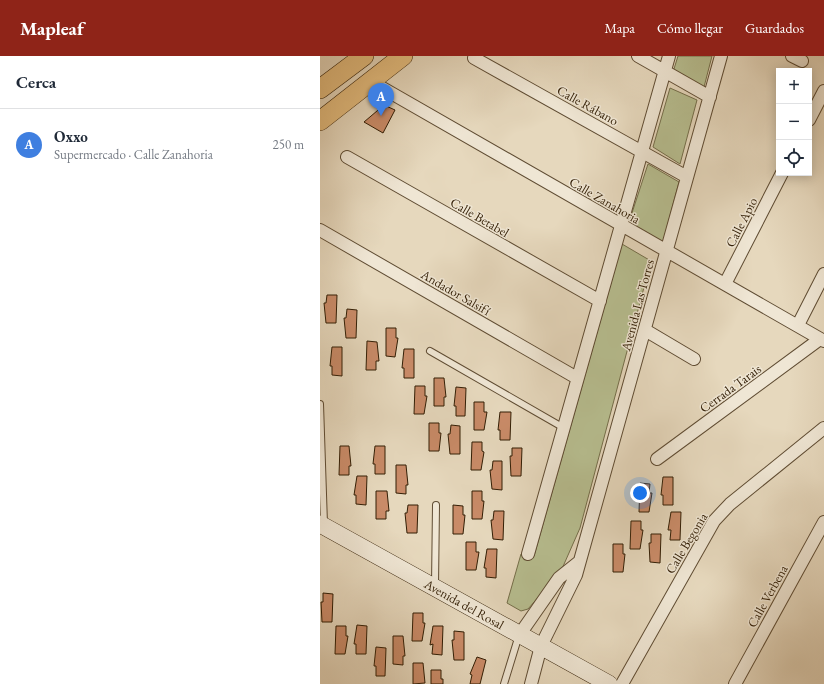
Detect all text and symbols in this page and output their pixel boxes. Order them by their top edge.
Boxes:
text: Mapleaf [20,16,84,41]
text: Mapa [604,19,635,37]
text: Cómo llegar [657,19,723,37]
text: Guardados [745,19,804,37]
map controls [776,68,812,176]
button: + [776,68,812,104]
text: Cerca [16,71,56,93]
street label: Calle Rábano [554,82,621,129]
pin: A [368,83,394,116]
button: − [776,104,812,140]
text: Oxxo [54,127,88,146]
text: A [24,136,34,153]
text: 250 m [273,136,304,153]
button: locate [776,140,812,176]
text: Supermercado · Calle Zanahoria [54,146,213,163]
street label: Calle Zanahoria [566,173,644,228]
street label: Calle Betabel [447,194,512,241]
street label: Calle Apio [722,194,761,250]
street label: Avenida Las Torres [617,257,658,354]
street label: Andador Salsifí [417,265,494,320]
street label: Cerrada Tarais [696,360,764,416]
your location [630,483,650,503]
street label: Calle Begonia [662,509,712,577]
street label: Calle Verbena [743,561,792,631]
street label: Avenida del Rosal [420,575,507,633]

